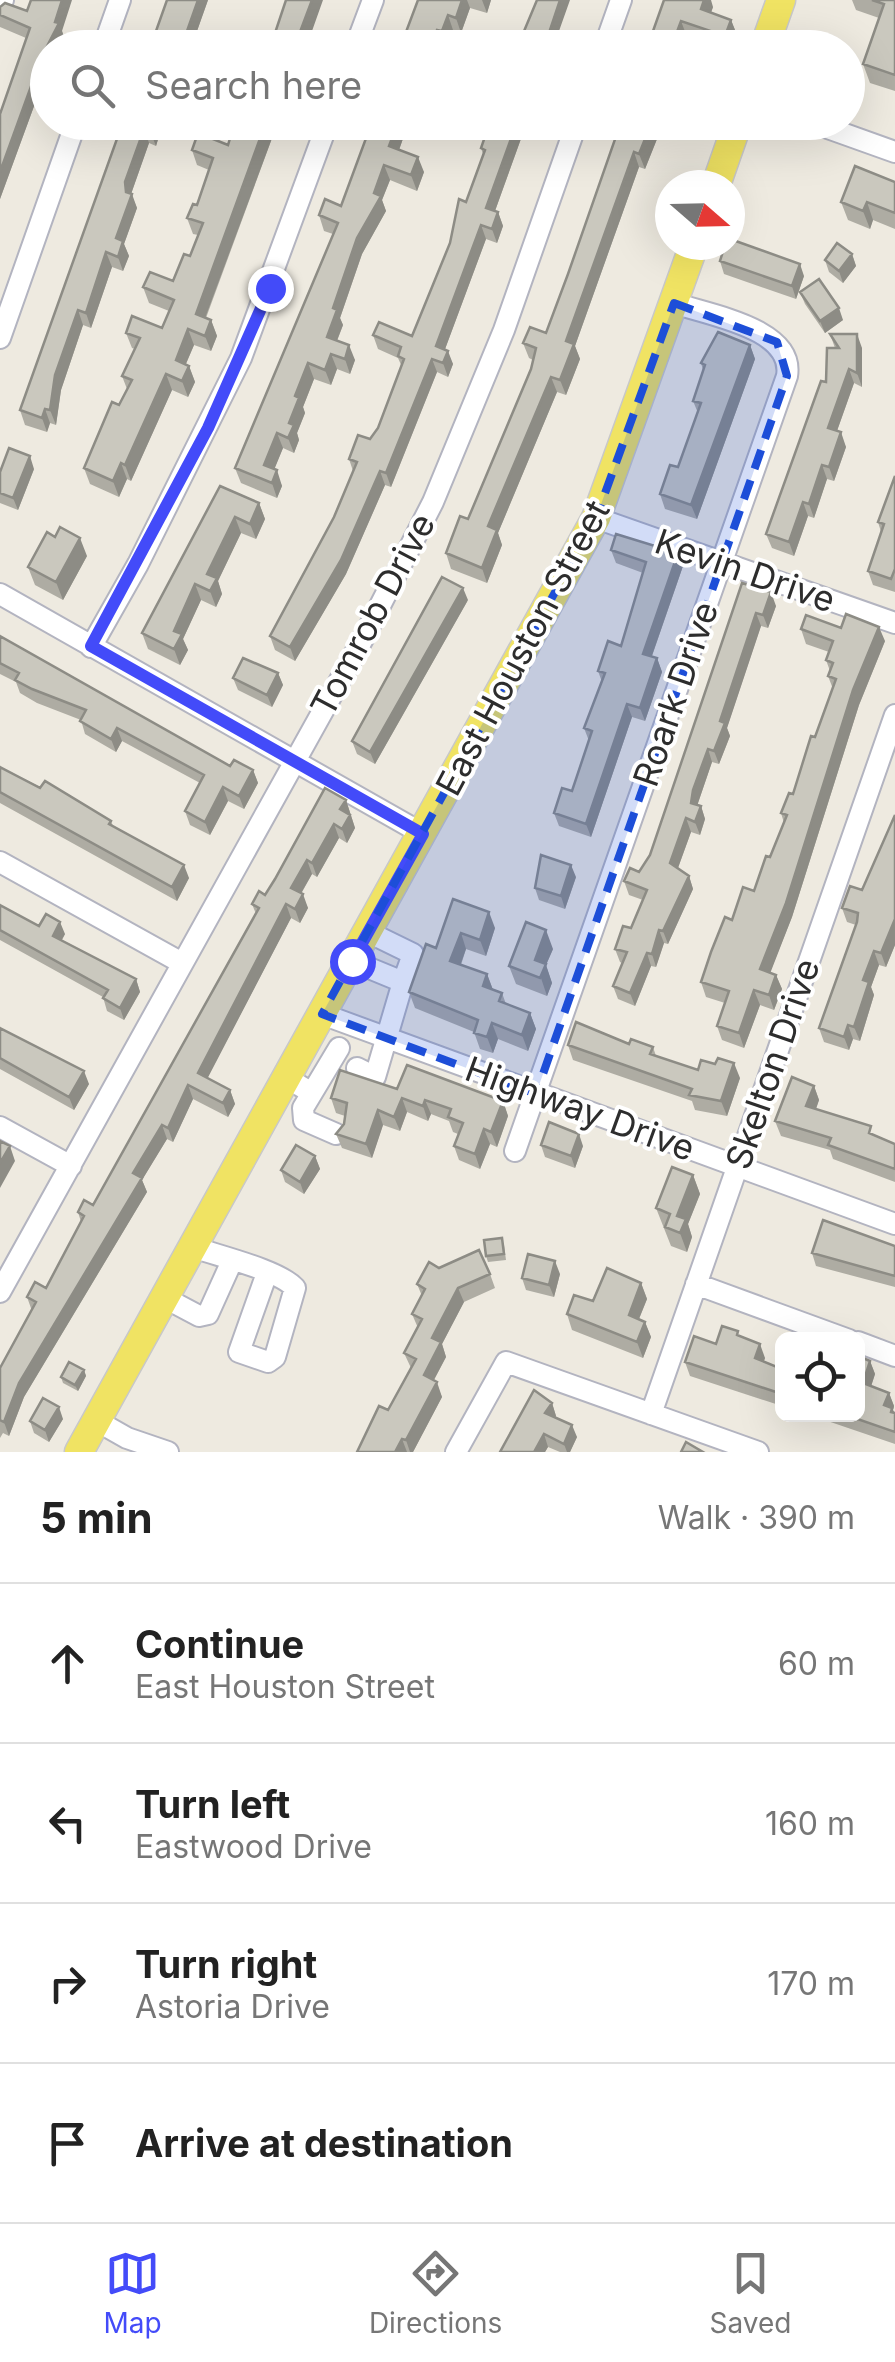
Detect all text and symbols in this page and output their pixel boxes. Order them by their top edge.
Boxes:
search box [30,30,865,140]
icon: search [65,58,120,113]
text: Search here [145,62,362,108]
north arrow [655,170,745,260]
route end [248,266,294,312]
street label: East Houston Street [427,493,618,802]
street label: Tomrob Drive [301,506,443,723]
street label: Kevin Drive [650,520,841,620]
street label: Roark Drive [624,596,726,792]
route start [330,939,376,985]
street label: Skelton Drive [716,953,828,1174]
street label: Highway Drive [460,1047,701,1169]
map controls [775,1332,865,1422]
button: locate [775,1332,865,1422]
text: 5 min [40,1492,153,1543]
text: Walk · 390 m [658,1498,855,1537]
text: Continue [135,1621,304,1667]
icon: ahead [40,1636,95,1691]
text: 60 m [778,1644,855,1683]
text: East Houston Street [135,1667,435,1706]
text: Turn left [135,1781,290,1827]
icon: left [40,1796,95,1851]
text: 160 m [765,1804,855,1843]
text: Eastwood Drive [135,1827,372,1866]
text: Turn right [135,1941,317,1987]
icon: right [40,1956,95,2011]
text: 170 m [767,1964,855,2003]
text: Astoria Drive [135,1987,330,2026]
icon: arrive [40,2116,95,2171]
text: Arrive at destination [135,2120,513,2166]
tab: Map [104,2246,162,2340]
tab: Directions [369,2246,502,2340]
tab: Saved [709,2246,791,2340]

